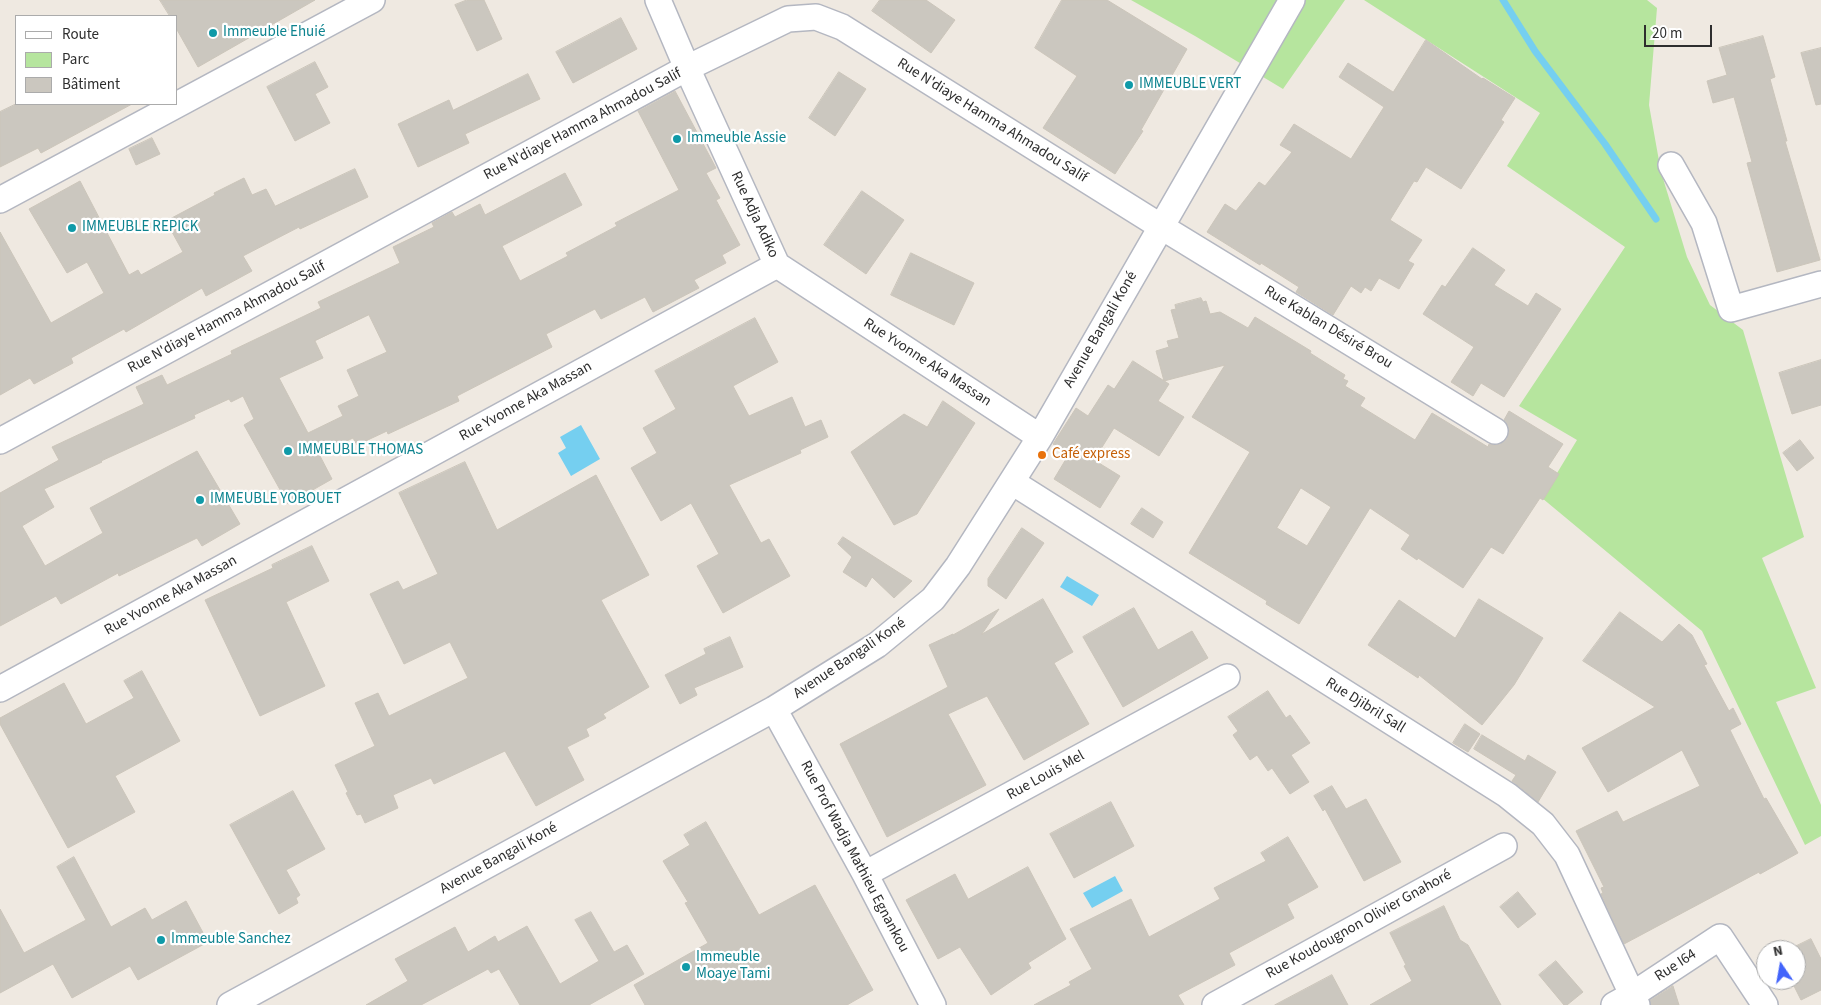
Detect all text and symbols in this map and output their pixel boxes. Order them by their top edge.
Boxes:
legend [15,15,178,105]
scale bar [1646,15,1714,47]
text: 20 m [1652,23,1682,44]
text: Route [62,24,99,45]
place label: Immeuble Ehuié [223,24,325,42]
marker: Immeuble Ehuié [207,27,219,39]
text: Parc [62,49,89,70]
street label: Rue N'diaye Hamma Ahmadou Salif [893,55,1091,187]
street label: Rue N'diaye Hamma Ahmadou Salif [481,65,685,185]
text: Bâtiment [62,74,120,95]
place label: IMMEUBLE VERT [1139,76,1241,94]
marker: IMMEUBLE VERT [1123,79,1135,91]
place label: Immeuble Assie [687,130,786,148]
marker: Immeuble Assie [671,133,683,145]
street label: Rue Adja Adiko [726,169,782,261]
place label: IMMEUBLE REPICK [82,219,198,237]
marker: IMMEUBLE REPICK [66,222,78,234]
street label: Rue N'diaye Hamma Ahmadou Salif [125,258,329,378]
street label: Avenue Bangali Koné [1060,269,1142,391]
street label: Rue Kablan Désiré Brou [1261,283,1395,373]
street label: Rue Yvonne Aka Massan [860,315,994,411]
street label: Rue Yvonne Aka Massan [457,358,595,446]
place label: IMMEUBLE THOMAS [298,442,423,460]
marker: IMMEUBLE THOMAS [282,445,294,457]
place label: Café express [1052,446,1130,464]
marker: Café express [1036,449,1048,461]
place label: IMMEUBLE YOBOUET [210,491,342,509]
marker: IMMEUBLE YOBOUET [194,494,206,506]
street label: Rue Yvonne Aka Massan [102,552,240,640]
street label: Avenue Bangali Koné [790,615,910,703]
street label: Rue Djibril Sall [1322,674,1408,738]
street label: Rue Louis Mel [1004,747,1088,805]
street label: Rue Prof Wadja Mathieu Egnankou [796,758,912,956]
street label: Avenue Bangali Koné [437,819,561,899]
street label: Rue Koudougnon Olivier Gnahoré [1263,866,1455,984]
place label: Immeuble Sanchez [171,931,291,949]
marker: Immeuble Sanchez [155,934,167,946]
north arrow [1756,940,1806,990]
text: N [1771,941,1785,962]
street label: Rue I64 [1652,946,1700,986]
place label: Immeuble Moaye Tami [696,949,770,984]
marker: Immeuble Moaye Tami [680,961,692,973]

